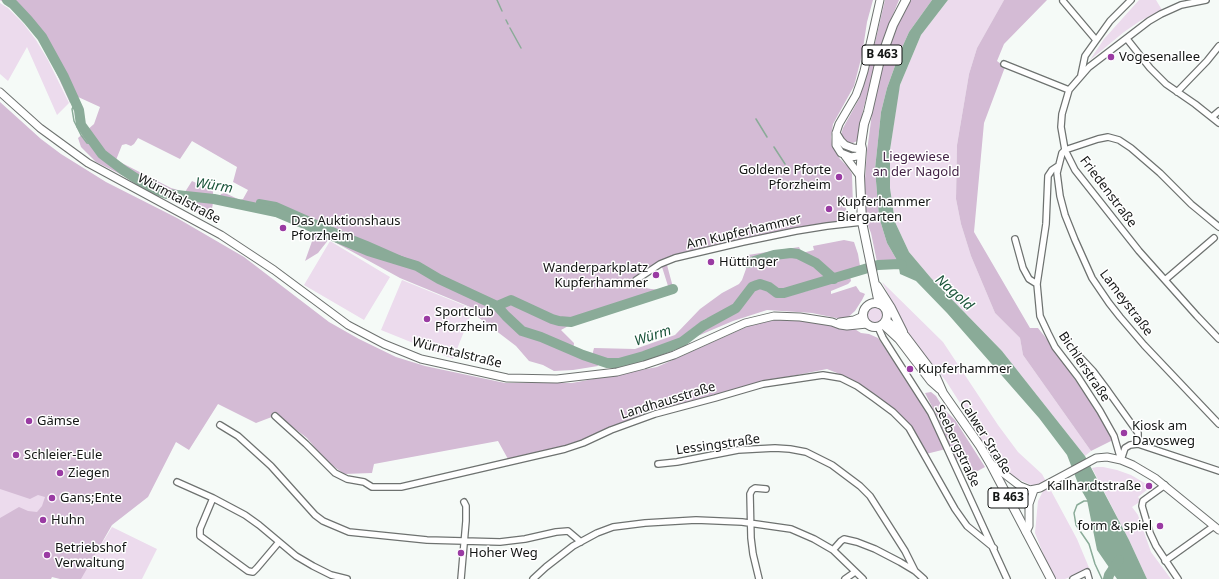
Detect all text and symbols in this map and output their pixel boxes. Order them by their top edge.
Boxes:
road number: B 463 [862,45,902,65]
place label: Vogesenallee [1119,49,1200,65]
marker: Vogesenallee [1106,52,1116,62]
park label: Liegewiese an der Nagold [872,149,960,180]
street label: Friedenstraße [1076,153,1140,231]
place label: Goldene Pforte Pforzheim [739,162,831,193]
street label: Würmtalstraße [135,171,223,227]
marker: Goldene Pforte Pforzheim [834,172,844,182]
water label: Würm [194,175,234,197]
place label: Kupferhammer Biergarten [837,194,931,225]
marker: Kupferhammer Biergarten [824,204,834,214]
street label: Am Kupferhammer [685,211,803,253]
place label: Das Auktionshaus Pforzheim [291,213,400,244]
marker: Das Auktionshaus Pforzheim [278,223,288,233]
place label: Hüttinger [719,254,778,270]
marker: Hüttinger [706,257,716,267]
place label: Wanderparkplatz Kupferhammer [543,260,648,291]
street label: Lameystraße [1096,267,1156,339]
marker: Wanderparkplatz Kupferhammer [651,270,661,280]
water label: Nagold [931,272,977,314]
place label: Sportclub Pforzheim [435,304,498,335]
marker: Sportclub Pforzheim [422,314,432,324]
water label: Würm [632,322,674,350]
street label: Bichlerstraße [1055,329,1113,405]
street label: Würmtalstraße [411,334,503,372]
place label: Kupferhammer [918,361,1012,377]
marker: Kupferhammer [905,364,915,374]
street label: Landhausstraße [619,379,717,423]
street label: Calwer Straße [956,397,1014,477]
street label: Seebergstraße [931,402,983,490]
place label: Gämse [37,413,79,429]
marker: Gämse [24,416,34,426]
place label: Kiosk am Davosweg [1132,418,1195,449]
marker: Kiosk am Davosweg [1119,428,1129,438]
street label: Lessingstraße [675,431,761,459]
place label: Schleier-Eule [24,447,102,463]
marker: Schleier-Eule [11,450,21,460]
place label: Ziegen [68,465,109,481]
marker: Ziegen [55,468,65,478]
place label: Kallhardtstraße [1047,478,1141,494]
marker: Kallhardtstraße [1144,481,1154,491]
road number: B 463 [988,488,1028,508]
place label: Gans;Ente [60,490,122,506]
marker: Gans;Ente [47,493,57,503]
place label: Huhn [51,512,85,528]
marker: Huhn [38,515,48,525]
place label: form & spiel [1078,518,1152,534]
marker: form & spiel [1155,521,1165,531]
place label: Betriebshof Verwaltung [55,540,126,571]
place label: Hoher Weg [469,545,538,561]
marker: Hoher Weg [456,548,466,558]
marker: Betriebshof Verwaltung [42,550,52,560]

